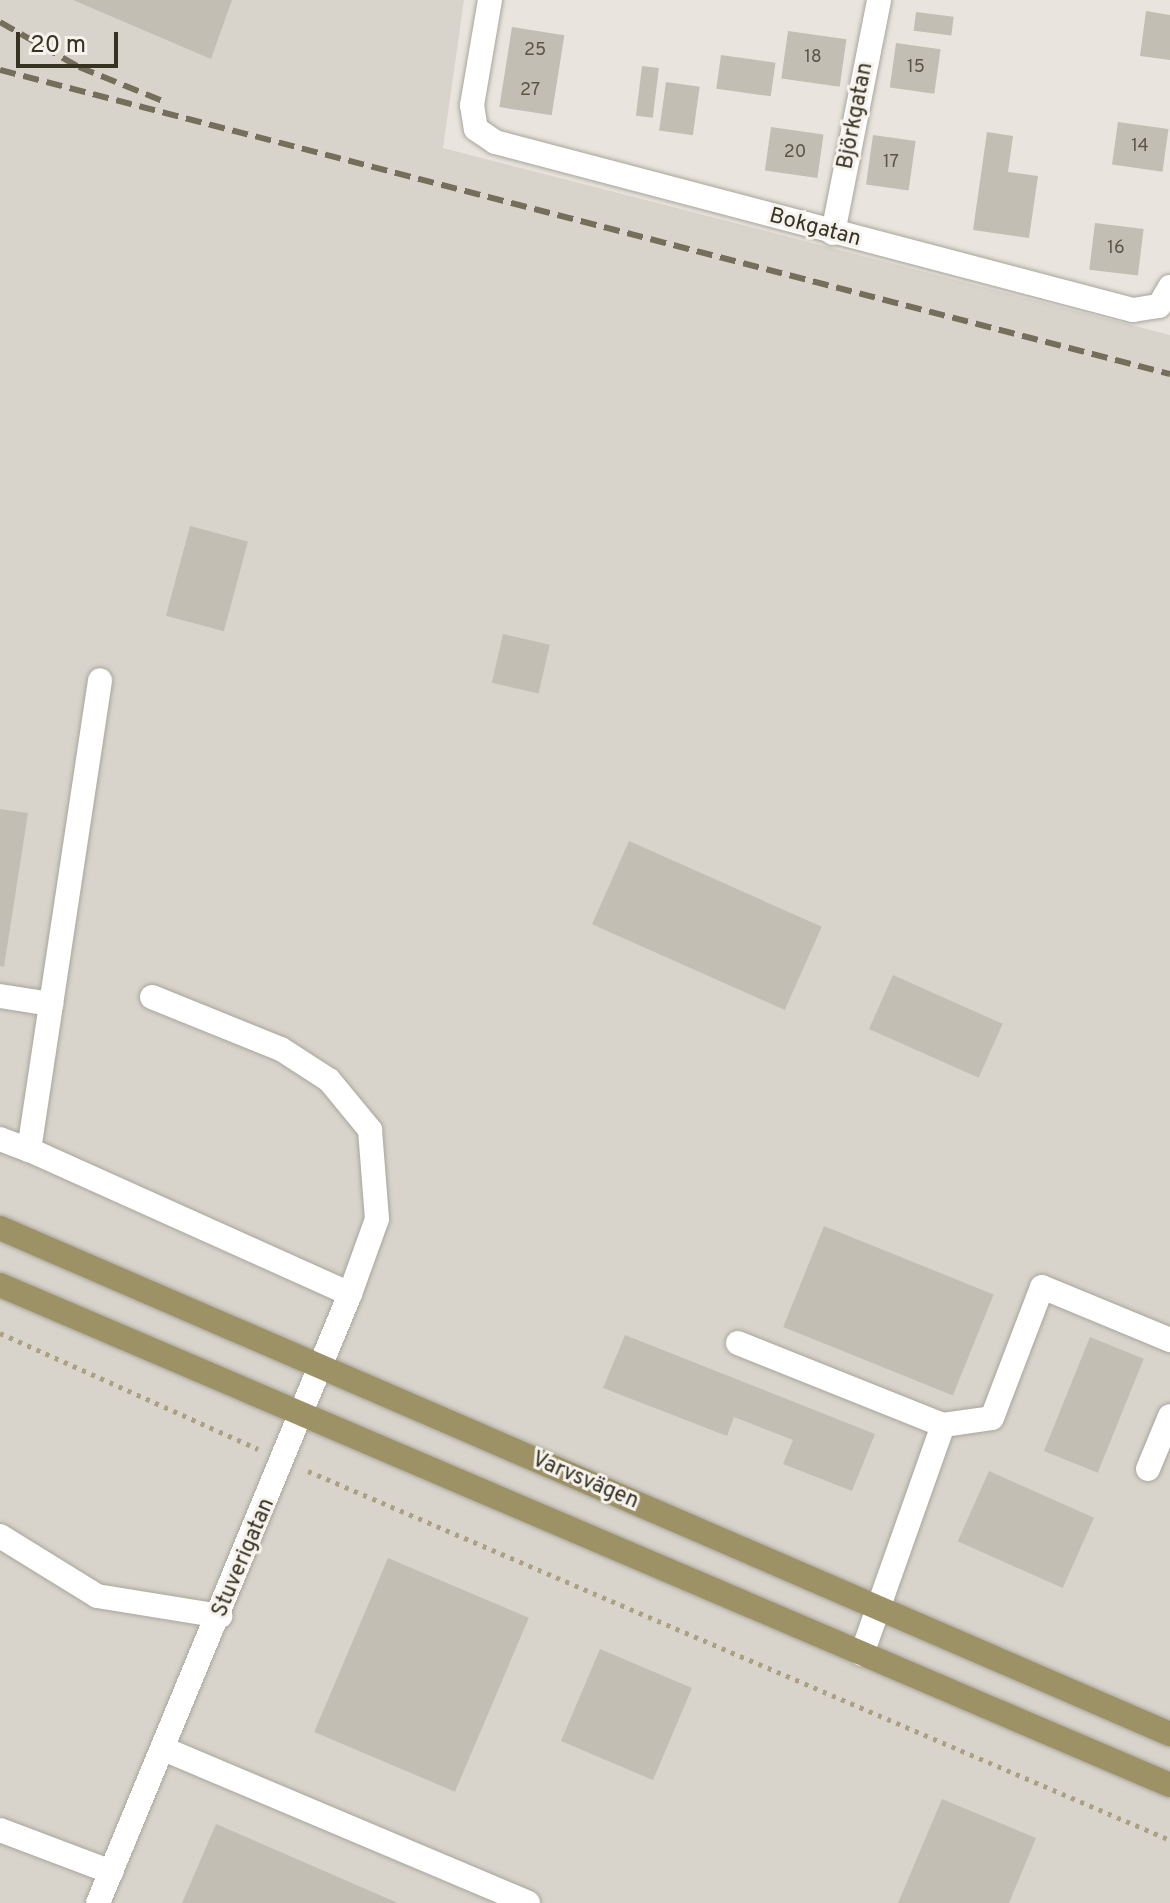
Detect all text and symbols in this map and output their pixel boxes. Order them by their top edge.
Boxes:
scale bar [20,16,122,66]
text: 20 m [30,31,86,61]
house number: 25 [524,40,546,62]
house number: 18 [804,47,822,69]
house number: 15 [907,57,925,79]
street label: Björkgatan [833,60,879,172]
house number: 27 [520,80,540,102]
house number: 14 [1131,136,1149,158]
house number: 20 [784,142,806,164]
house number: 17 [883,152,899,174]
street label: Bokgatan [766,203,864,253]
house number: 16 [1107,238,1125,260]
street label: Varvsvägen [528,1447,642,1515]
street label: Stuverigatan [207,1495,281,1621]

